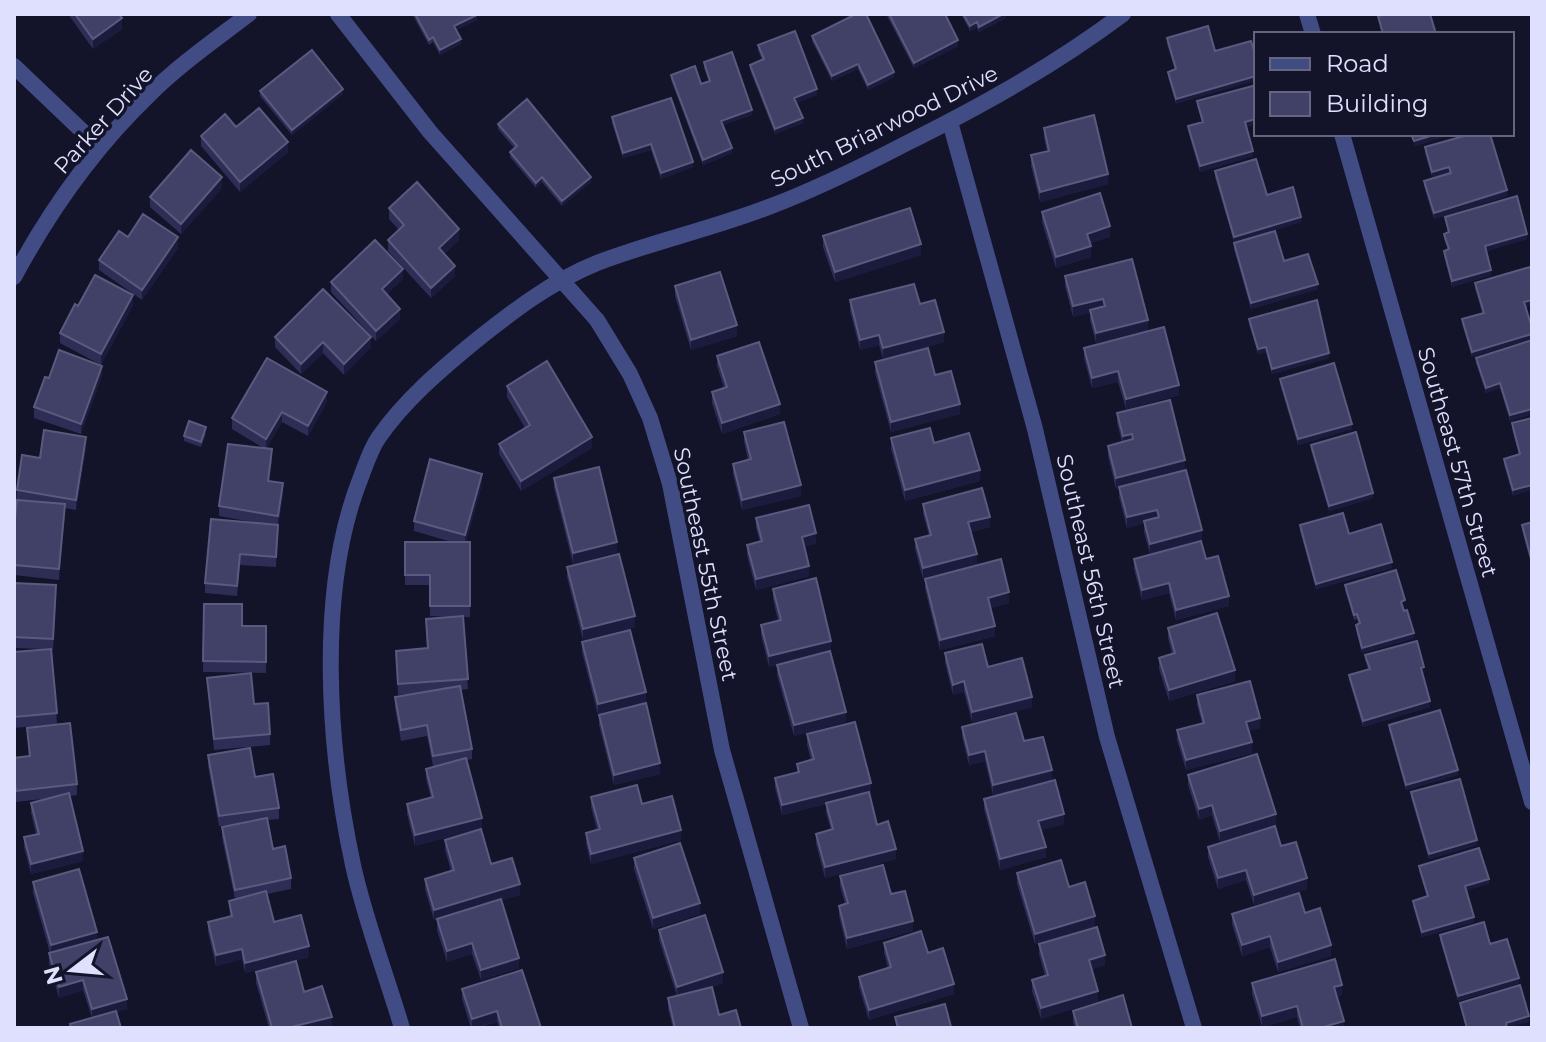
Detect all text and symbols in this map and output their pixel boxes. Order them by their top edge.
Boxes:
legend [1254,32,1514,136]
text: Road [1326,49,1389,78]
street label: South Briarwood Drive [766,60,1002,193]
street label: Parker Drive [48,61,159,180]
text: Building [1326,89,1429,118]
street label: Southeast 57th Street [1412,344,1503,580]
street label: Southeast 55th Street [668,445,743,683]
street label: Southeast 56th Street [1050,452,1131,691]
north arrow [32,930,112,1010]
text: N [38,963,69,988]

